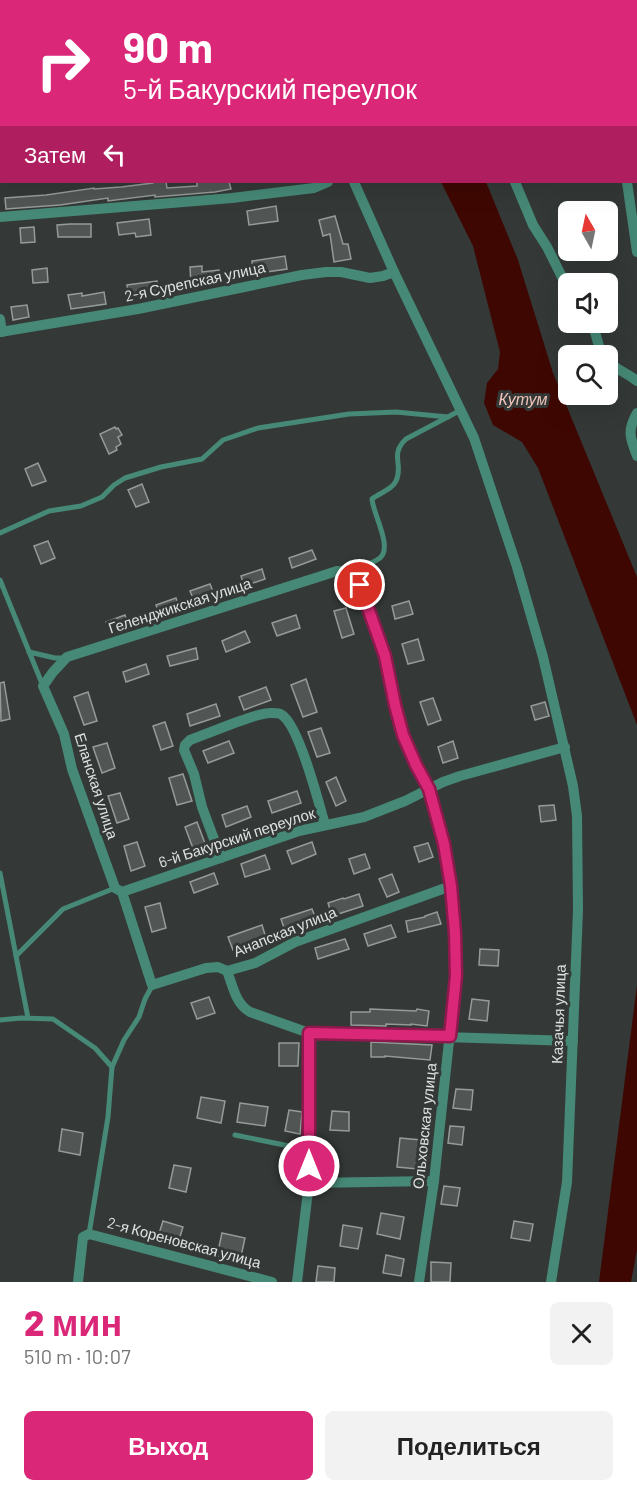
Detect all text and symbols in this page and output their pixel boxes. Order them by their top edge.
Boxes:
text: 90 m [123,21,213,71]
icon: right [24,24,102,102]
text: 5-й Бакурский переулок [123,72,417,104]
icon: left [98,138,131,171]
text: Затем [24,141,86,167]
north arrow [558,201,618,261]
map controls [558,201,618,405]
street label: 2-я Сурепская улица [123,257,267,305]
button: sound [558,273,618,333]
button: search [558,345,618,405]
water label: Кутум [498,389,548,408]
pin [334,559,385,610]
icon: arrive [343,568,376,601]
street label: Геленджикская улица [106,573,254,637]
street label: Еланская улица [71,730,123,842]
street label: 6-й Бакурский переулок [156,803,318,871]
street label: Анапская улица [230,902,340,960]
street label: Казачья улица [547,963,569,1064]
street label: Ольховская улица [408,1061,440,1190]
position arrow [277,1134,341,1198]
street label: 2-я Кореновская улица [105,1213,264,1271]
text: 2 мин [24,1300,122,1343]
button: close [550,1302,613,1365]
text: 510 m · 10:07 [24,1344,131,1368]
button: Выход [24,1411,313,1480]
button: Поделиться [325,1411,613,1480]

